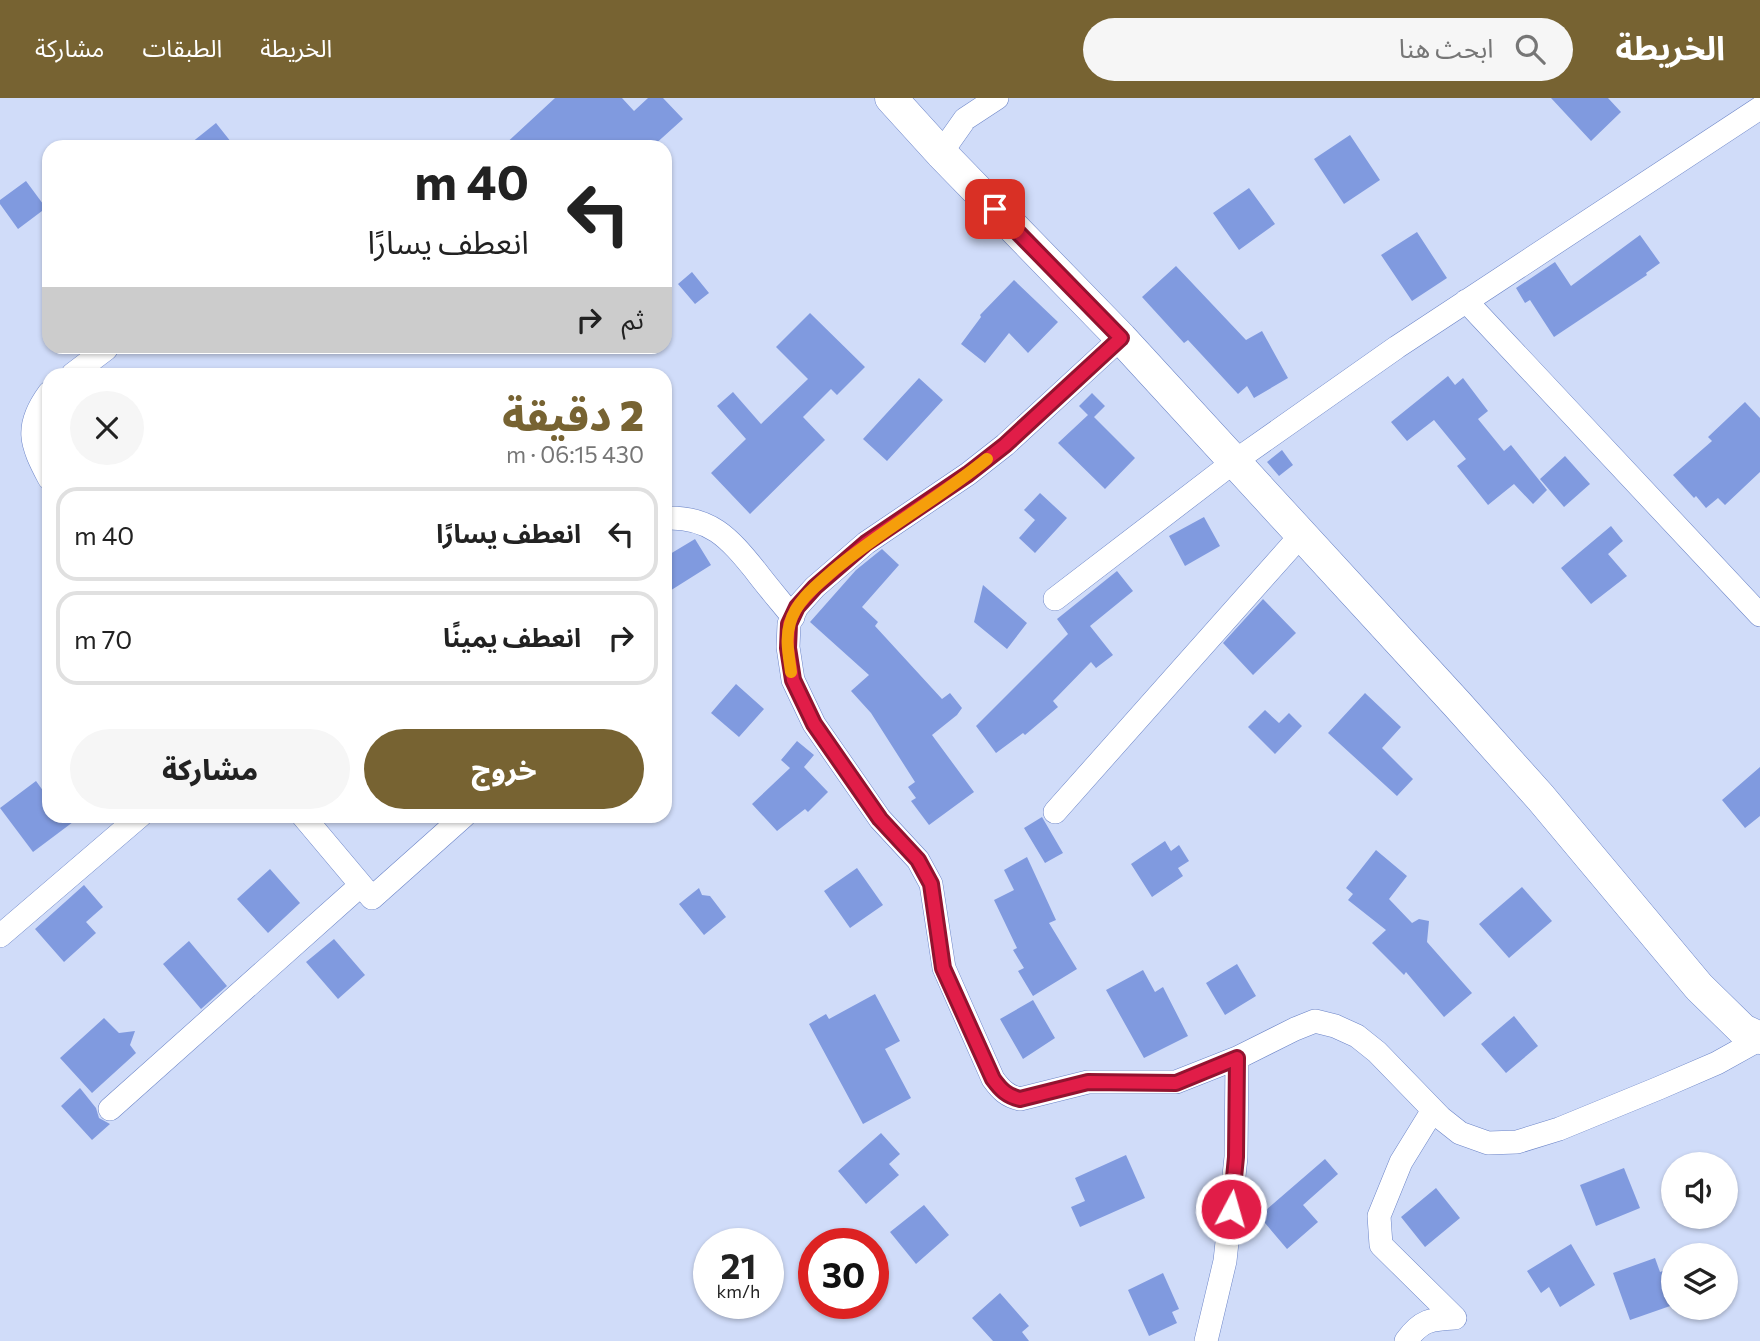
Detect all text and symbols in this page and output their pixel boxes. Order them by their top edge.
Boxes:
search box [1083,18,1573,81]
text: الخريطة [1615,26,1725,67]
icon: search [1511,30,1549,68]
text: ابحث هنا [1399,32,1493,63]
text: مشاركة [35,33,104,62]
text: الطبقات [142,33,222,62]
text: الخريطة [260,33,332,62]
text: 40 m [414,150,529,210]
icon: left [553,168,644,259]
pin [965,179,1025,239]
icon: arrive [976,190,1014,228]
text: انعطف يسارًا [367,221,529,261]
icon: right [570,301,608,339]
text: ثم [622,303,644,334]
text: 2 دقيقة [502,388,644,440]
button: close [70,391,144,465]
text: 430 m · 06:15 [506,440,644,468]
icon: left [602,515,640,553]
text: انعطف يسارًا [436,517,581,548]
text: 40 m [74,519,134,550]
icon: right [602,619,640,657]
text: انعطف يمينًا [443,621,581,652]
text: 70 m [74,623,132,654]
button: مشاركة [70,729,350,809]
button: خروج [364,729,644,809]
map controls [1661,1152,1738,1320]
button: sound [1661,1152,1738,1229]
position arrow [1194,1172,1268,1246]
speed limit sign: 30 [798,1228,889,1319]
text: 21 [721,1243,756,1286]
button: layers [1661,1243,1738,1320]
text: km/h [717,1280,760,1302]

